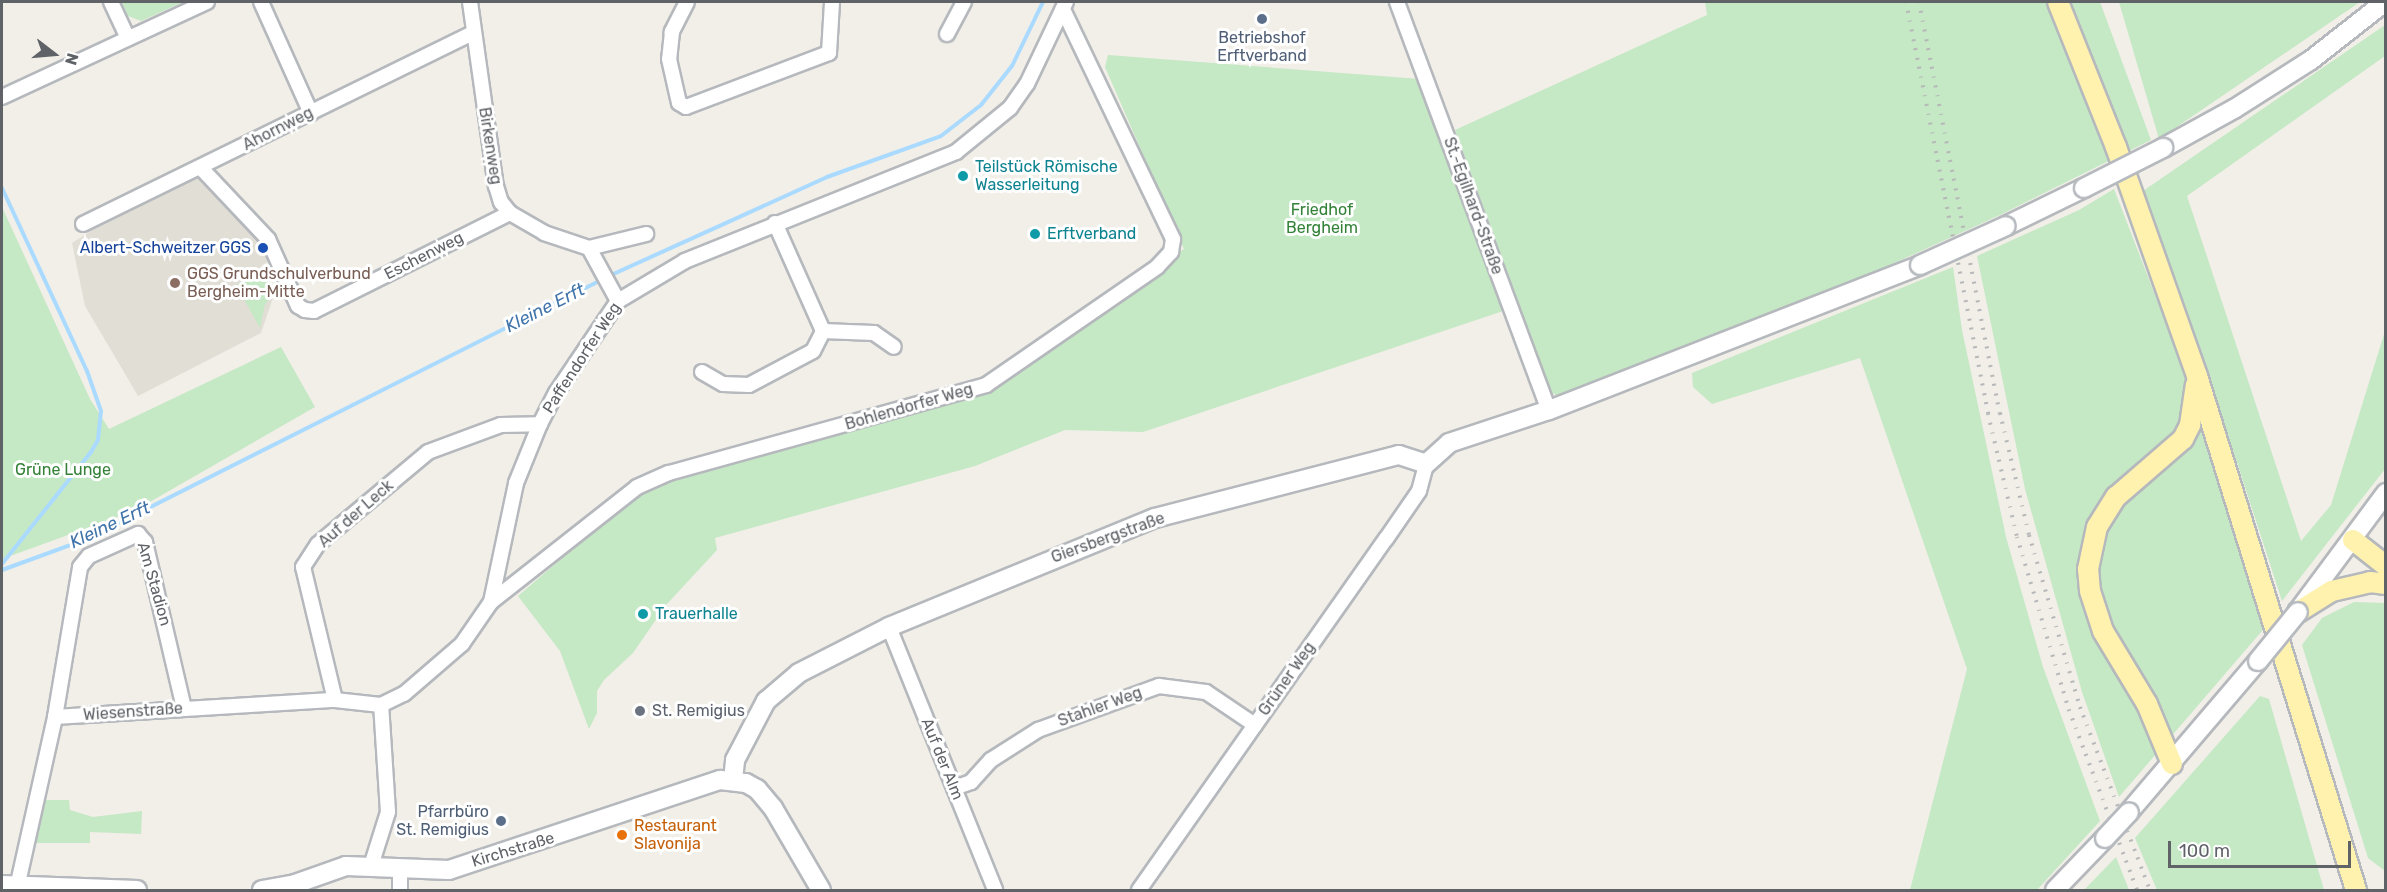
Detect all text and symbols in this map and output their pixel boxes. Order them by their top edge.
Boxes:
marker: Betriebshof Erftverband [1255,12,1269,26]
north arrow [24,24,84,84]
place label: Betriebshof Erftverband [1217,28,1307,66]
text: N [61,51,83,67]
street label: Ahornweg [240,103,316,155]
street label: Birkenweg [474,106,506,186]
street label: St.-Egilhard-Straße [1439,135,1507,277]
place label: Teilstück Römische Wasserleitung [975,157,1118,195]
marker: Teilstück Römische Wasserleitung [956,169,970,183]
park label: Friedhof Bergheim [1286,200,1358,238]
place label: Erftverband [1047,224,1136,244]
marker: Erftverband [1028,227,1042,241]
street label: Eschenweg [381,228,467,284]
place label: Albert-Schweitzer GGS [79,238,251,258]
marker: Albert-Schweitzer GGS [256,241,270,255]
place label: GGS Grundschulverbund Bergheim-Mitte [187,264,371,302]
marker: GGS Grundschulverbund Bergheim-Mitte [168,276,182,290]
water label: Kleine Erft [502,279,588,337]
street label: Paffendorfer Weg [539,299,625,417]
street label: Bohlendorfer Weg [842,379,976,435]
park label: Grüne Lunge [15,460,111,480]
street label: Auf der Leck [314,476,398,552]
water label: Kleine Erft [66,497,154,553]
street label: Giersbergstraße [1049,509,1167,567]
street label: Am Stadion [133,540,175,628]
place label: Trauerhalle [655,604,738,624]
marker: Trauerhalle [636,607,650,621]
street label: Grüner Weg [1254,638,1320,720]
street label: Stahler Weg [1055,683,1145,731]
street label: Wiesenstraße [82,699,184,725]
place label: St. Remigius [652,701,745,721]
marker: St. Remigius [633,704,647,718]
street label: Auf der Alm [917,715,967,803]
place label: Pfarrbüro St. Remigius [396,802,489,840]
marker: Pfarrbüro St. Remigius [494,814,508,828]
place label: Restaurant Slavonija [634,816,717,854]
street label: Kirchstraße [469,828,557,872]
marker: Restaurant Slavonija [615,828,629,842]
scale bar [2171,829,2354,867]
text: 100 m [2179,840,2230,862]

